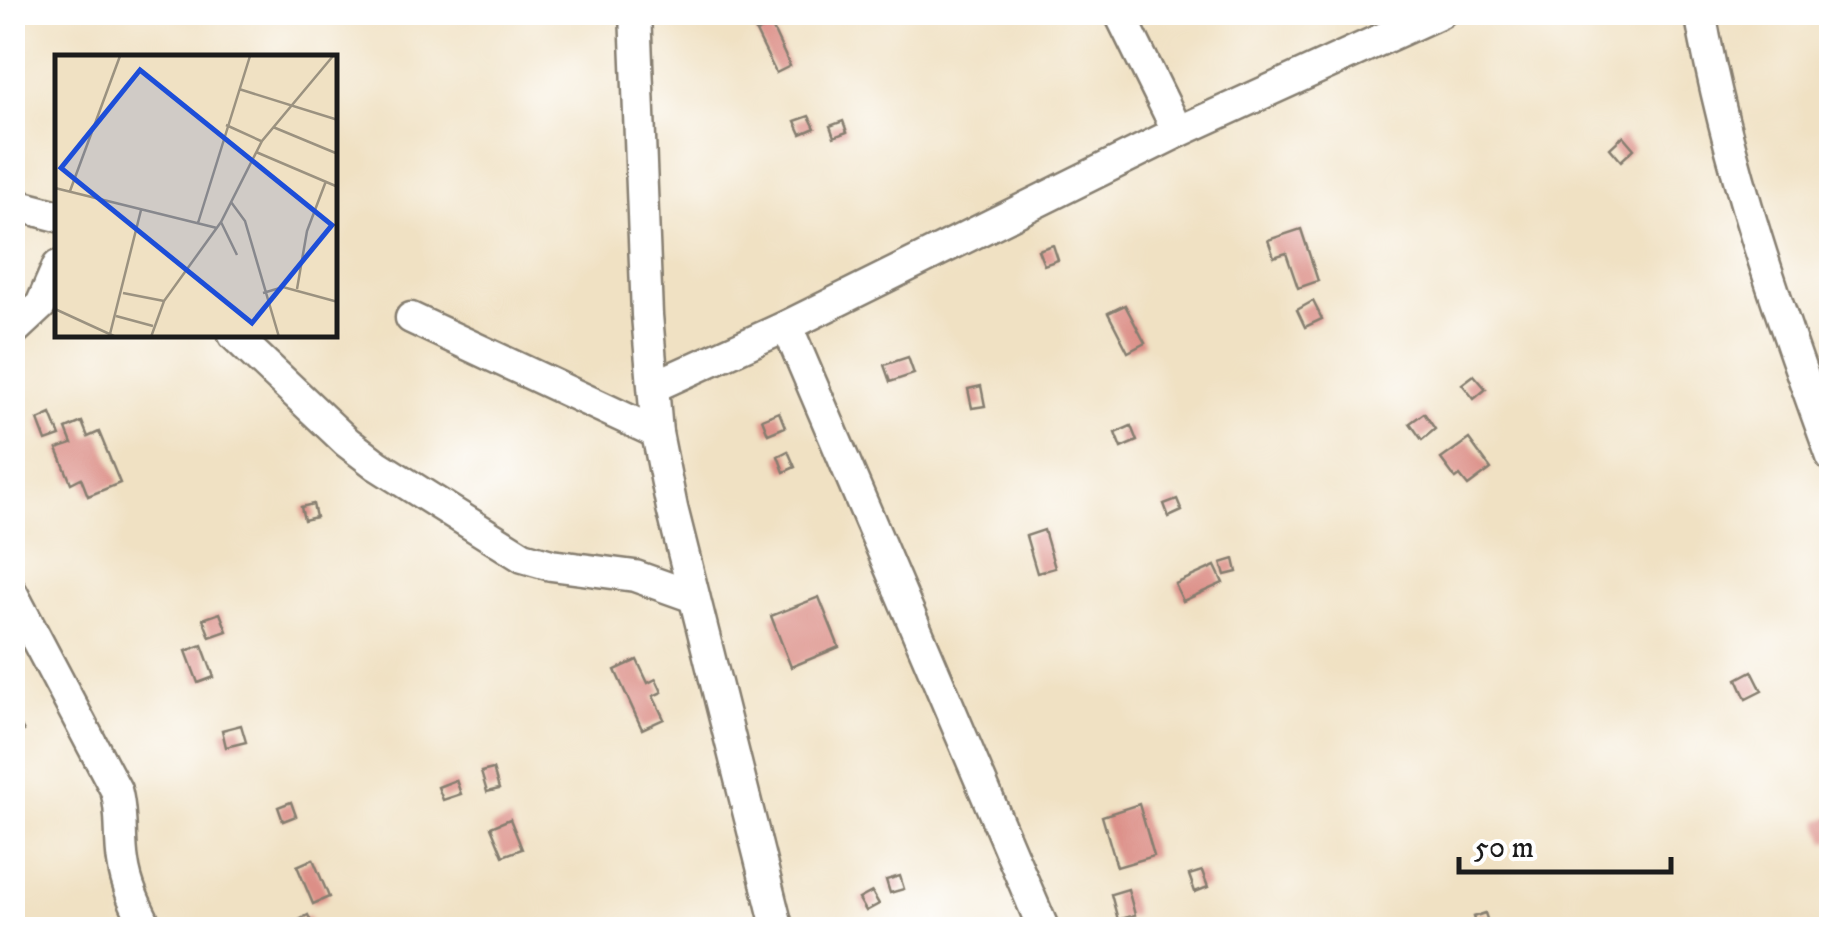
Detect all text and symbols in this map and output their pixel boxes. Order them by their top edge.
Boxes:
inset map [55,55,338,338]
scale bar [1459,812,1672,874]
text: 50 m [1474,830,1534,867]

